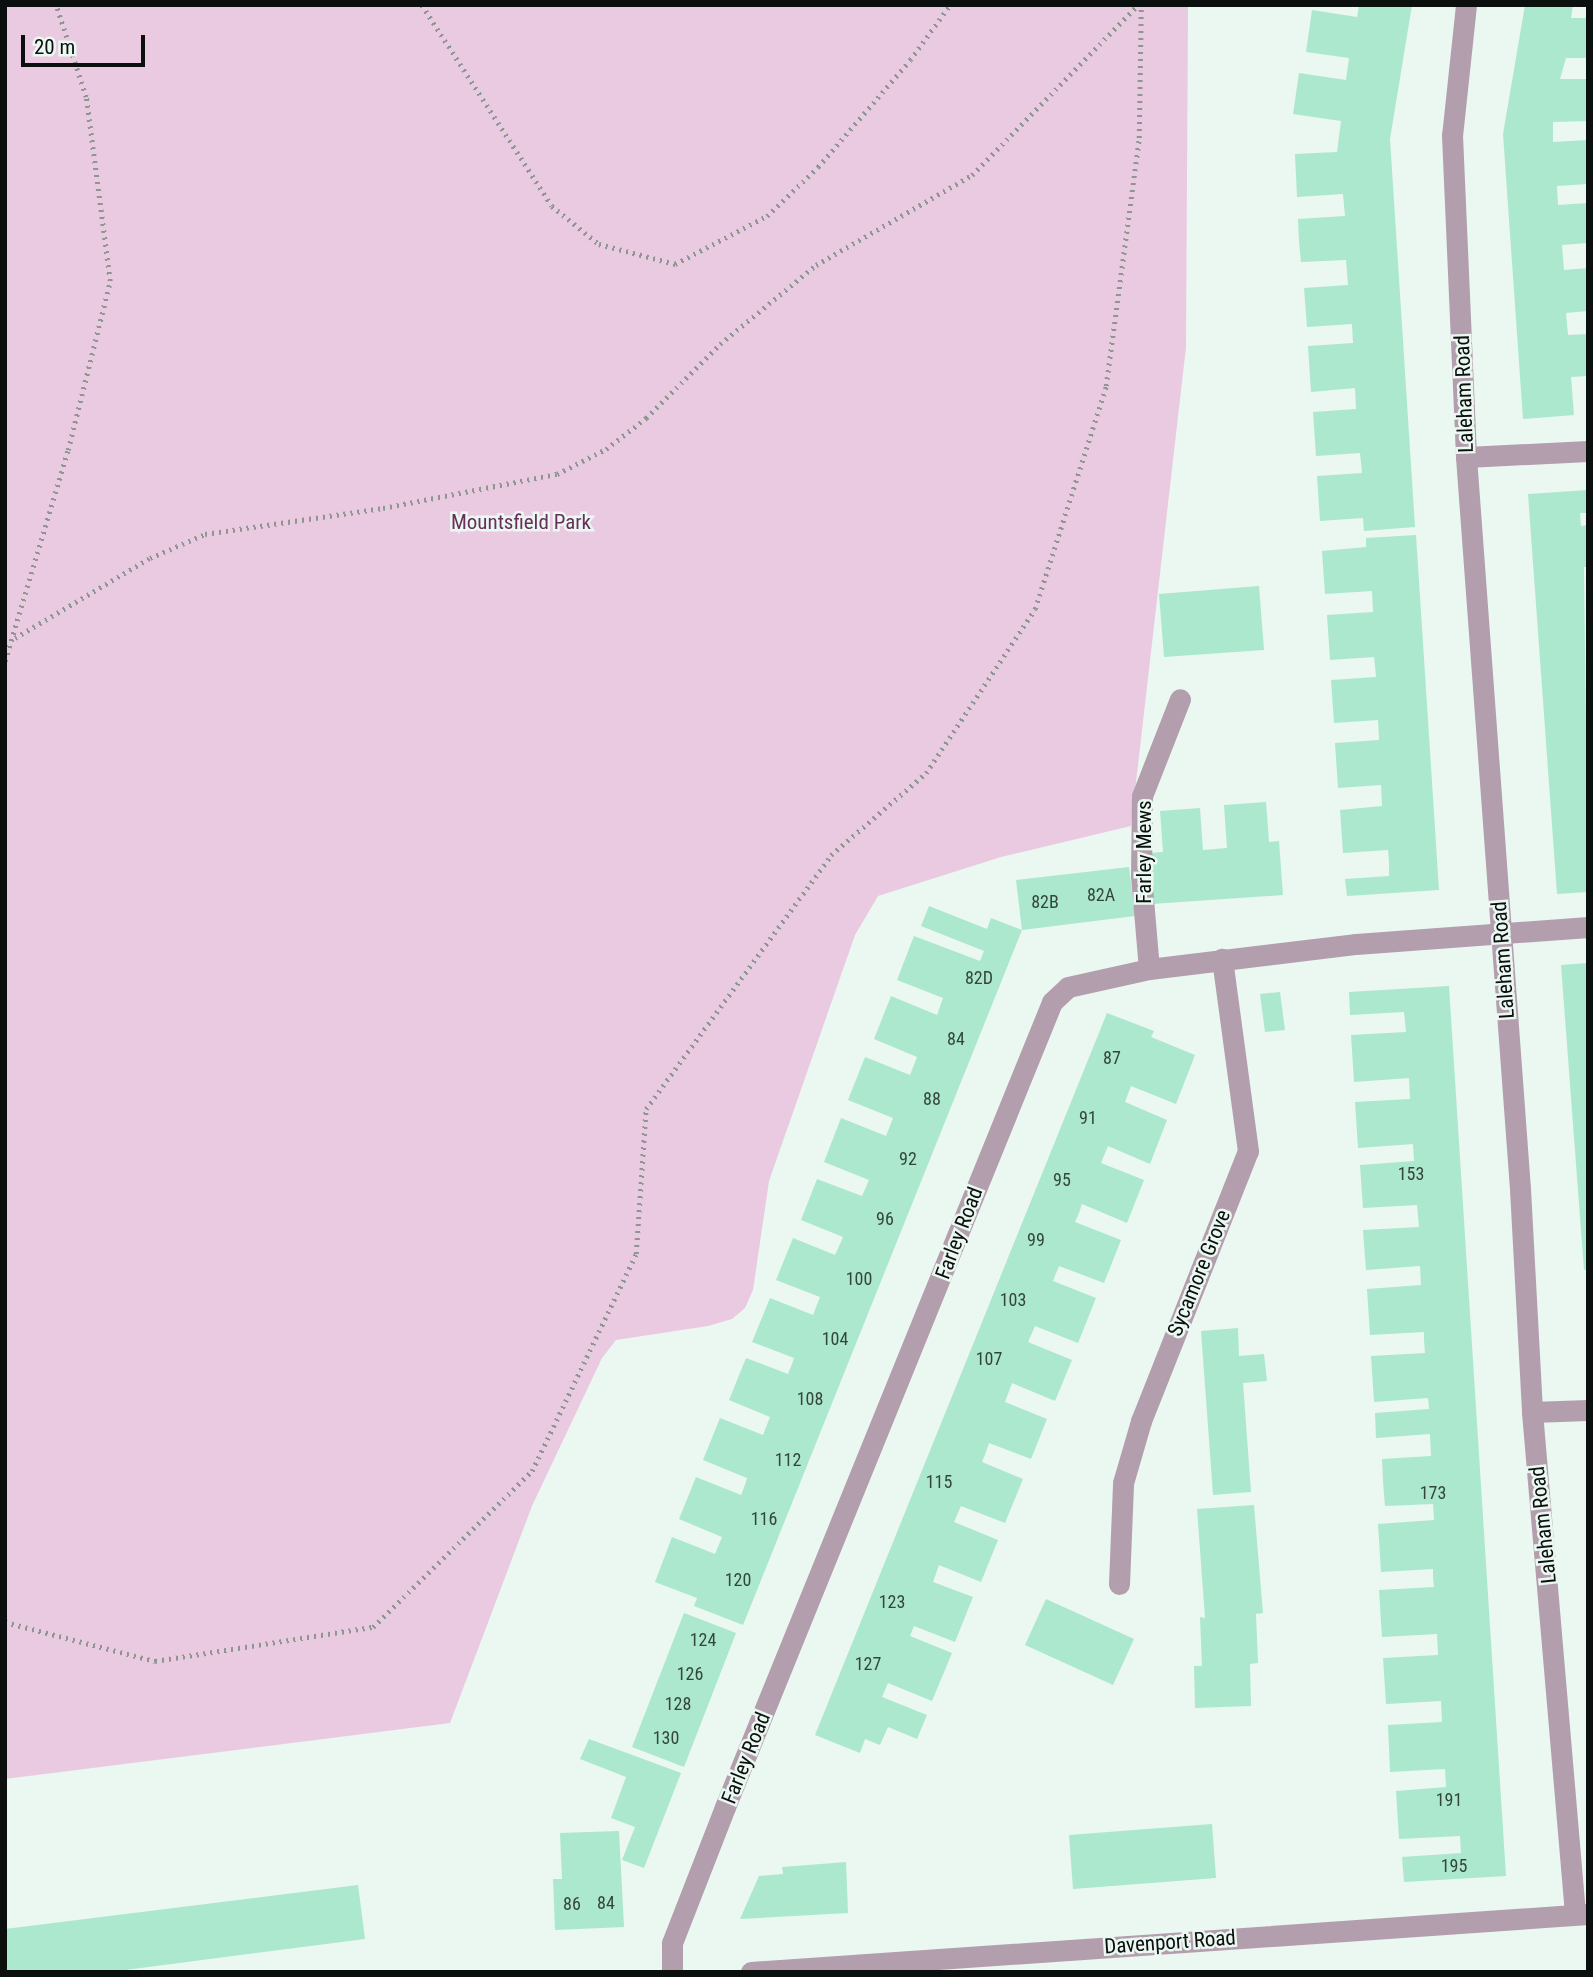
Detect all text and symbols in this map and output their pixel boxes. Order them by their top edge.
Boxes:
scale bar [24,21,149,65]
text: 20 m [34,35,75,59]
street label: Laleham Road [1449,335,1479,453]
park label: Mountsfield Park [451,509,591,535]
street label: Farley Mews [1131,800,1157,904]
house number: 82A [1087,884,1115,906]
house number: 82B [1031,891,1059,913]
street label: Laleham Road [1486,900,1520,1020]
house number: 82D [965,967,993,989]
house number: 84 [947,1028,965,1050]
house number: 87 [1103,1047,1121,1069]
house number: 88 [923,1088,941,1110]
house number: 91 [1079,1107,1097,1129]
house number: 92 [899,1148,917,1170]
house number: 153 [1398,1163,1424,1185]
house number: 95 [1053,1169,1071,1191]
street label: Farley Road [930,1183,988,1283]
street label: Sycamore Grove [1162,1206,1236,1340]
house number: 96 [876,1208,894,1230]
house number: 99 [1027,1229,1045,1251]
house number: 100 [846,1268,872,1290]
house number: 103 [1000,1289,1026,1311]
house number: 104 [822,1328,848,1350]
house number: 107 [976,1348,1002,1370]
house number: 108 [797,1388,823,1410]
house number: 112 [775,1449,801,1471]
street label: Laleham Road [1524,1465,1562,1585]
house number: 115 [926,1471,952,1493]
house number: 173 [1420,1482,1446,1504]
house number: 116 [751,1508,777,1530]
house number: 120 [725,1569,751,1591]
house number: 123 [879,1591,905,1613]
house number: 124 [690,1629,716,1651]
house number: 127 [855,1653,881,1675]
house number: 126 [677,1663,703,1685]
house number: 128 [665,1693,691,1715]
street label: Farley Road [716,1709,776,1807]
house number: 130 [653,1727,679,1749]
house number: 191 [1436,1789,1462,1811]
house number: 195 [1441,1855,1467,1877]
house number: 84 [597,1892,615,1914]
house number: 86 [563,1893,581,1915]
street label: Davenport Road [1103,1925,1237,1959]

